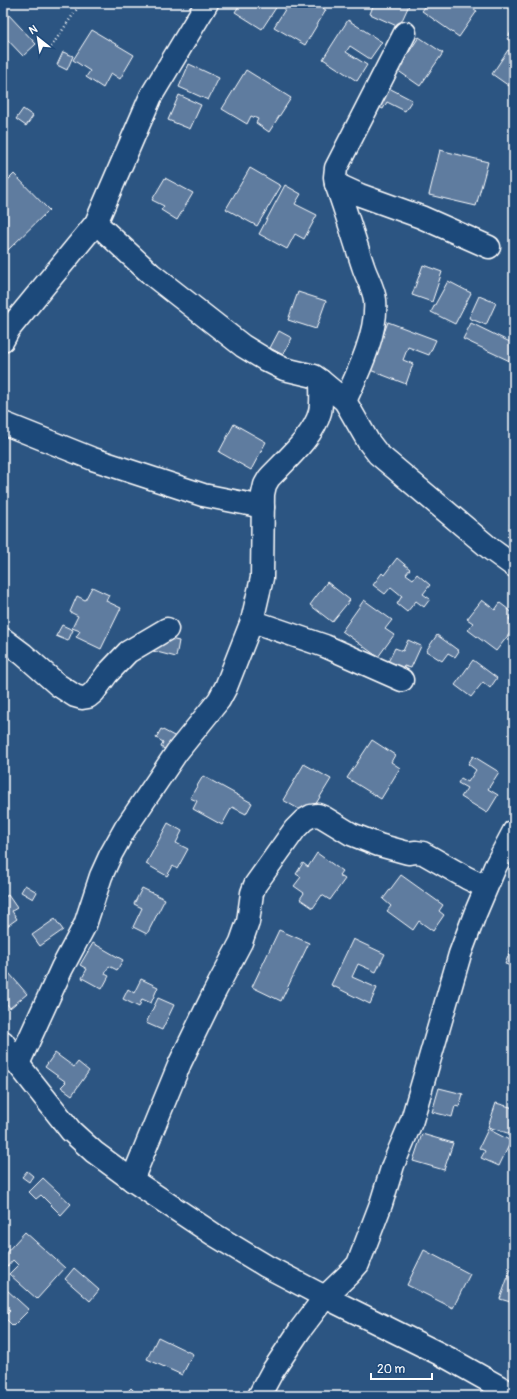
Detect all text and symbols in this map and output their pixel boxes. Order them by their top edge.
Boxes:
north arrow [18,18,58,58]
text: N [27,22,40,37]
scale bar [371,1355,432,1381]
text: 20 m [377,1362,406,1377]

